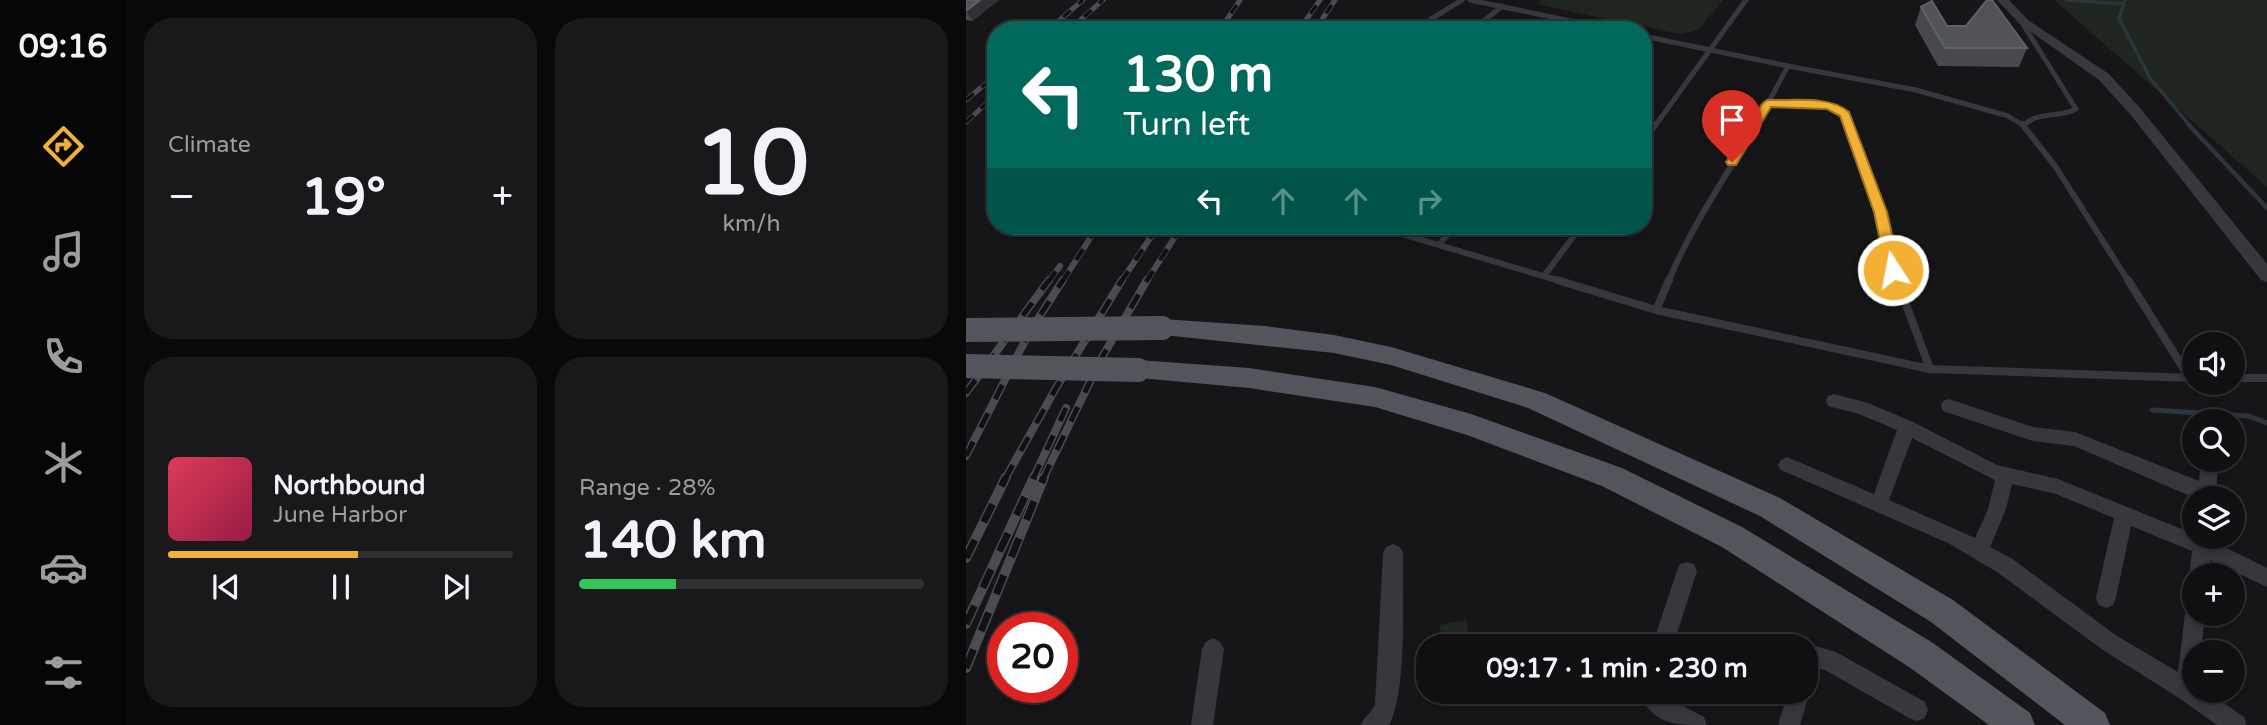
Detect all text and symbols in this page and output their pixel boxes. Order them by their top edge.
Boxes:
text: 09:16 [19,28,107,66]
text: 130 m [1123,46,1273,105]
icon: left [1008,49,1099,140]
pin [1702,90,1762,162]
icon: arrive [1713,101,1751,139]
text: Turn left [1123,106,1250,144]
text: 10 [694,109,809,219]
icon: directions [39,122,88,171]
text: Climate [168,131,251,159]
text: 19° [301,166,386,229]
text: − [168,174,195,220]
text: + [492,174,513,220]
icon: left [1191,182,1229,220]
icon: ahead [1264,182,1302,220]
icon: ahead [1337,182,1375,220]
icon: right [1410,182,1448,220]
text: km/h [723,210,780,238]
icon: music [39,227,88,276]
position arrow [1856,233,1930,307]
icon: phone [39,332,88,381]
map controls [2182,332,2245,703]
button: sound [2182,332,2245,395]
button: search [2182,409,2245,472]
icon: climate [39,438,88,487]
text: Northbound [273,470,425,501]
text: Range · 28% [579,474,715,502]
button: layers [2182,486,2245,549]
text: June Harbor [273,501,407,529]
text: 140 km [579,509,767,572]
icon: car [39,543,88,592]
button: + [2182,563,2245,626]
icon: previous [207,568,245,606]
icon: pause [322,568,360,606]
icon: next [437,568,475,606]
speed limit sign: 20 [987,612,1078,703]
button: − [2182,640,2245,703]
icon: filters [39,648,88,697]
text: 09:17 · 1 min · 230 m [1486,653,1748,684]

